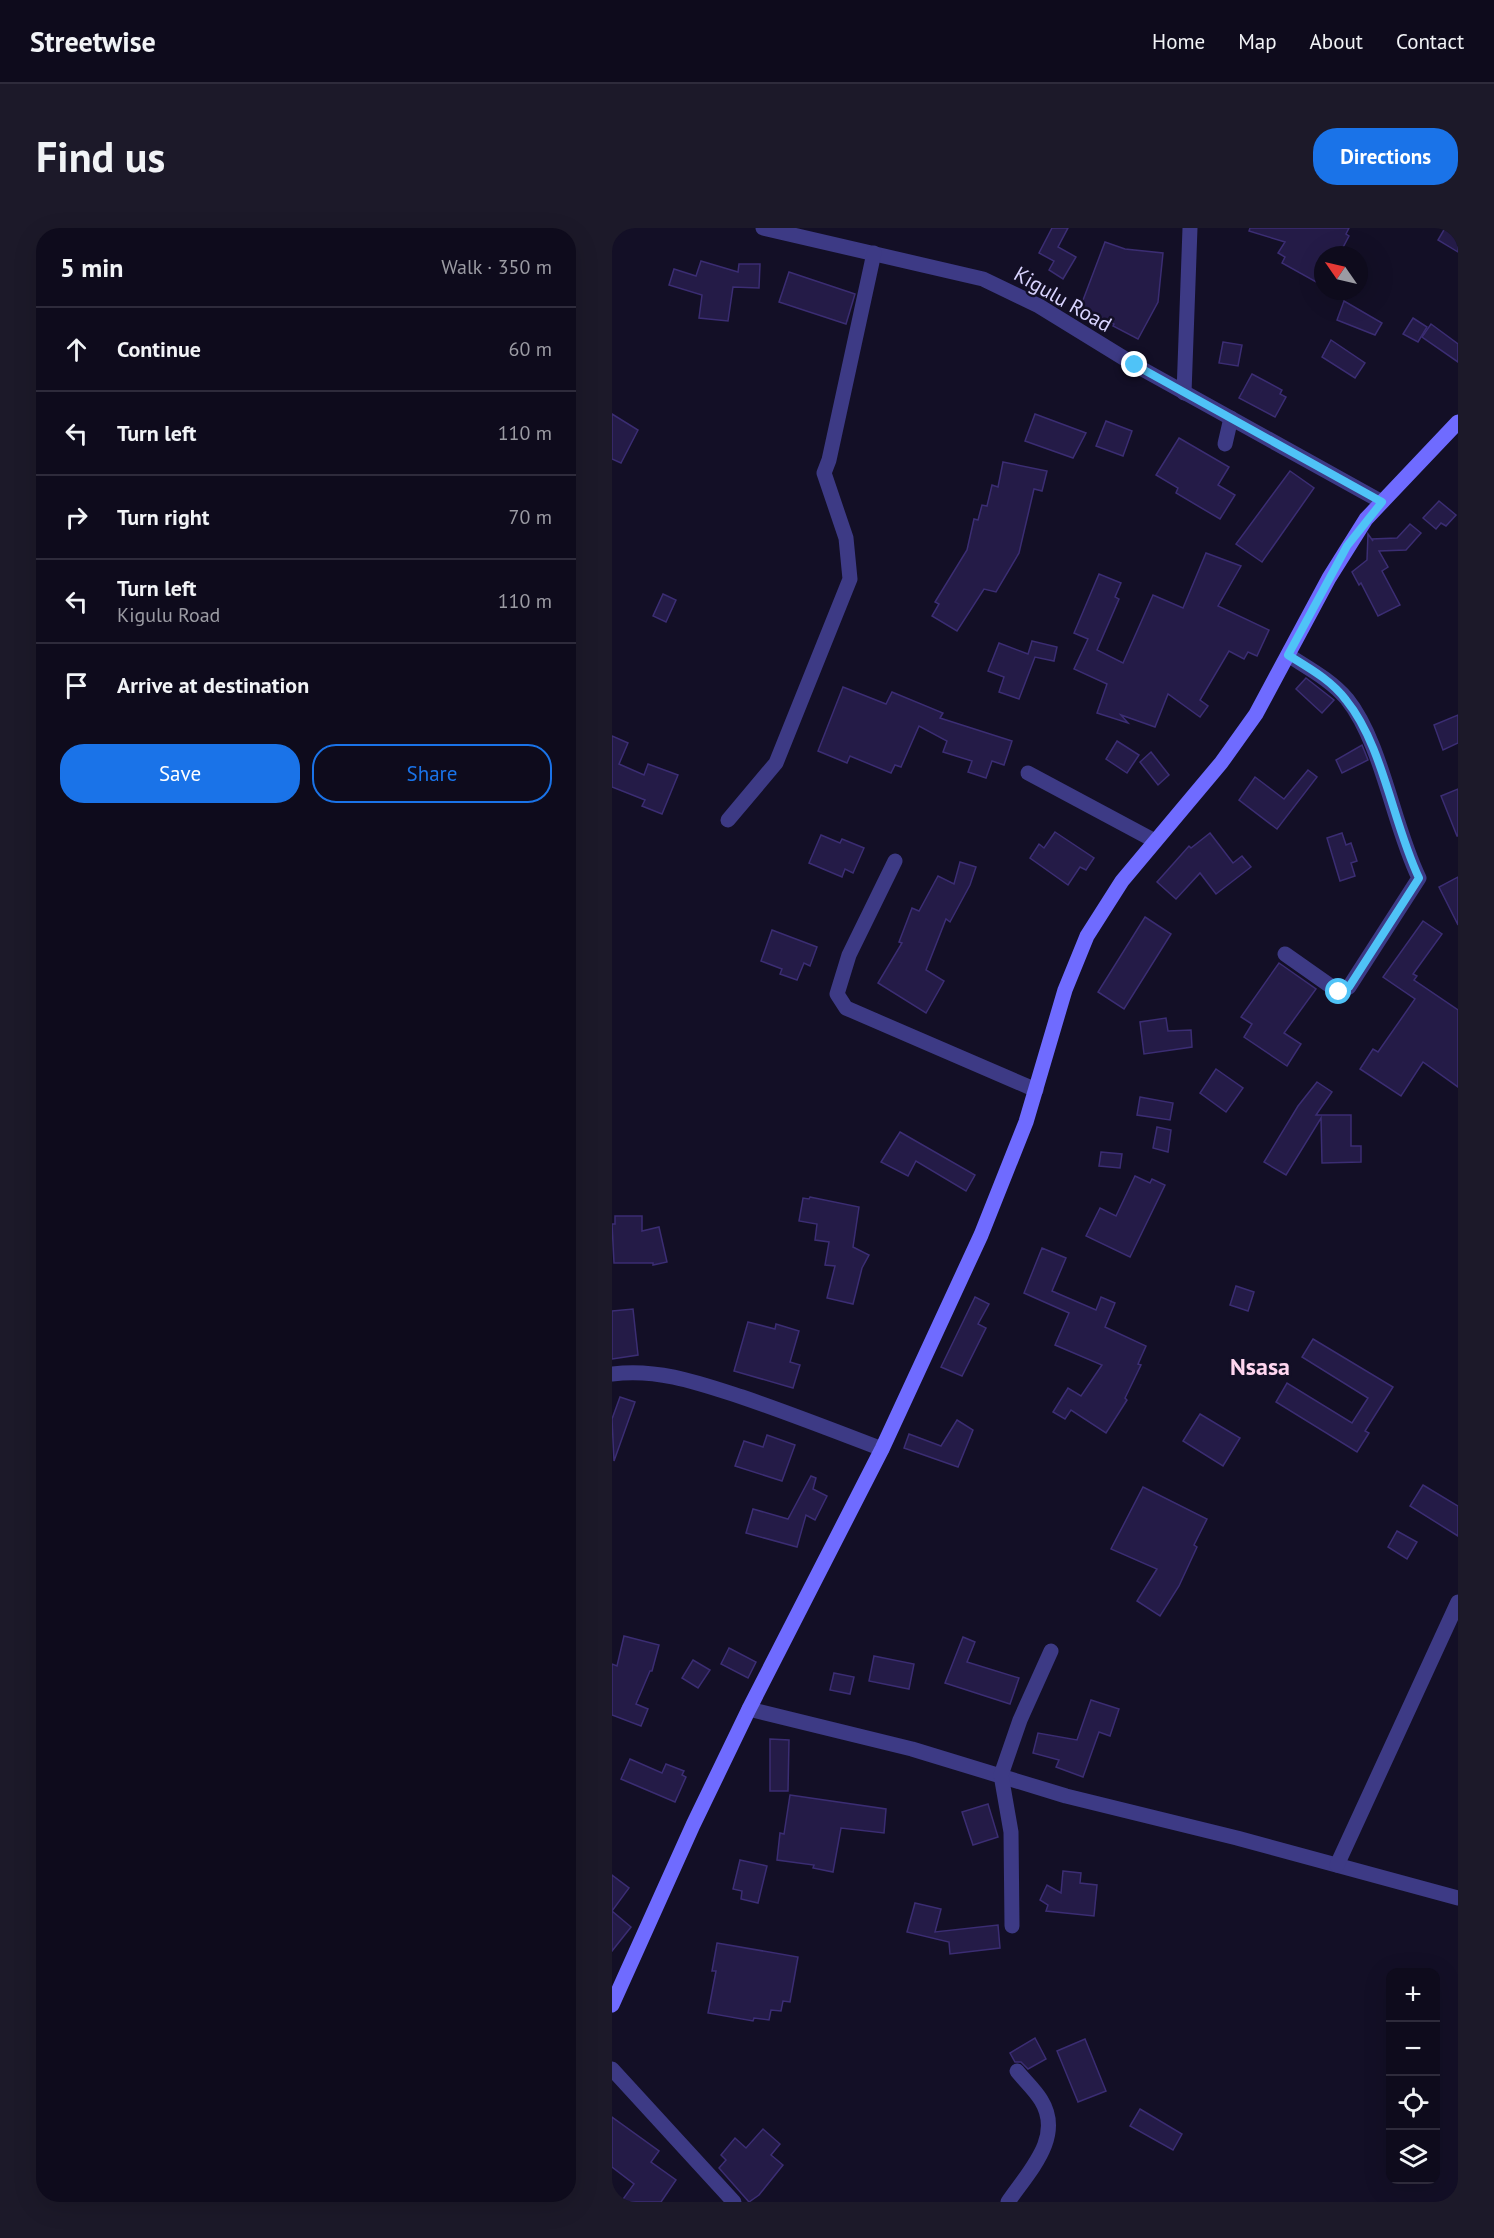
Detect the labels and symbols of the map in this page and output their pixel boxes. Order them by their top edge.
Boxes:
north arrow [1314,246,1368,300]
street label: Kigulu Road [1009,260,1117,338]
route end [1121,351,1147,377]
route start [1325,978,1351,1004]
district label: Nsasa [1230,1351,1290,1382]

